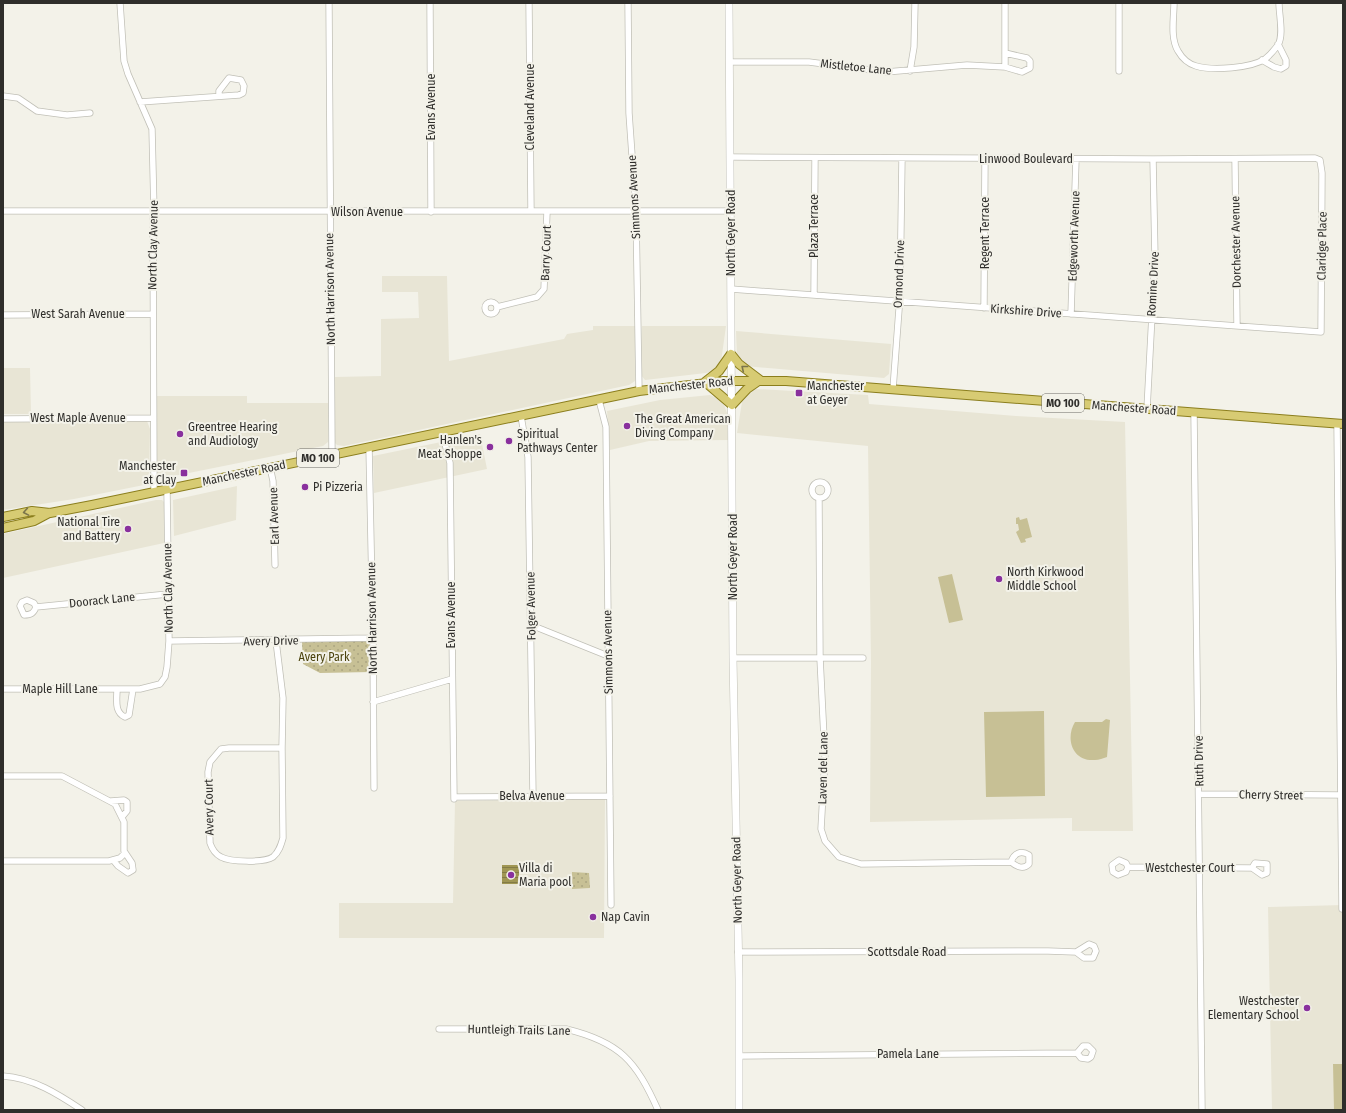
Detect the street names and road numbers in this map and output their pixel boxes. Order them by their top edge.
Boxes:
street label: Mistletoe Lane [820,56,892,78]
street label: Cleveland Avenue [523,64,537,150]
street label: Evans Avenue [424,74,438,140]
street label: Linwood Boulevard [979,152,1073,166]
street label: Simmons Avenue [625,155,643,239]
street label: North Geyer Road [724,190,738,276]
street label: Edgeworth Avenue [1065,190,1083,282]
street label: Plaza Terrace [807,194,821,258]
street label: Dorchester Avenue [1228,196,1244,288]
street label: Regent Terrace [978,197,992,269]
street label: North Clay Avenue [145,200,161,290]
street label: Wilson Avenue [331,205,403,219]
street label: Claridge Place [1314,211,1330,281]
street label: Barry Court [538,225,554,281]
street label: North Harrison Avenue [322,233,338,345]
street label: Ormond Drive [891,240,907,308]
street label: Romine Drive [1144,251,1162,317]
street label: Kirkshire Drive [990,302,1062,320]
street label: West Sarah Avenue [31,307,125,321]
street label: Manchester Road [648,374,734,396]
road number: MO 100 [1042,394,1084,412]
street label: Manchester Road [1091,398,1177,418]
street label: West Maple Avenue [30,411,126,425]
road number: MO 100 [297,449,339,467]
street label: Manchester Road [201,457,287,489]
street label: Earl Avenue [266,487,282,545]
street label: North Geyer Road [726,514,740,600]
street label: North Clay Avenue [160,543,176,633]
street label: North Harrison Avenue [364,562,380,674]
street label: Folger Avenue [523,571,539,640]
street label: Evans Avenue [444,582,458,648]
street label: Doorack Lane [68,590,136,610]
street label: Simmons Avenue [600,610,616,694]
street label: Avery Drive [243,634,299,648]
street label: Maple Hill Lane [22,682,98,696]
street label: Laven del Lane [815,731,831,805]
street label: Ruth Drive [1192,735,1206,787]
street label: Avery Court [202,779,216,835]
street label: Cherry Street [1239,787,1303,803]
street label: Belva Avenue [499,789,565,803]
street label: North Geyer Road [729,837,745,923]
street label: Westchester Court [1145,861,1235,875]
street label: Scottsdale Road [867,945,947,959]
street label: Huntleigh Trails Lane [467,1022,571,1038]
street label: Pamela Lane [877,1047,939,1061]

